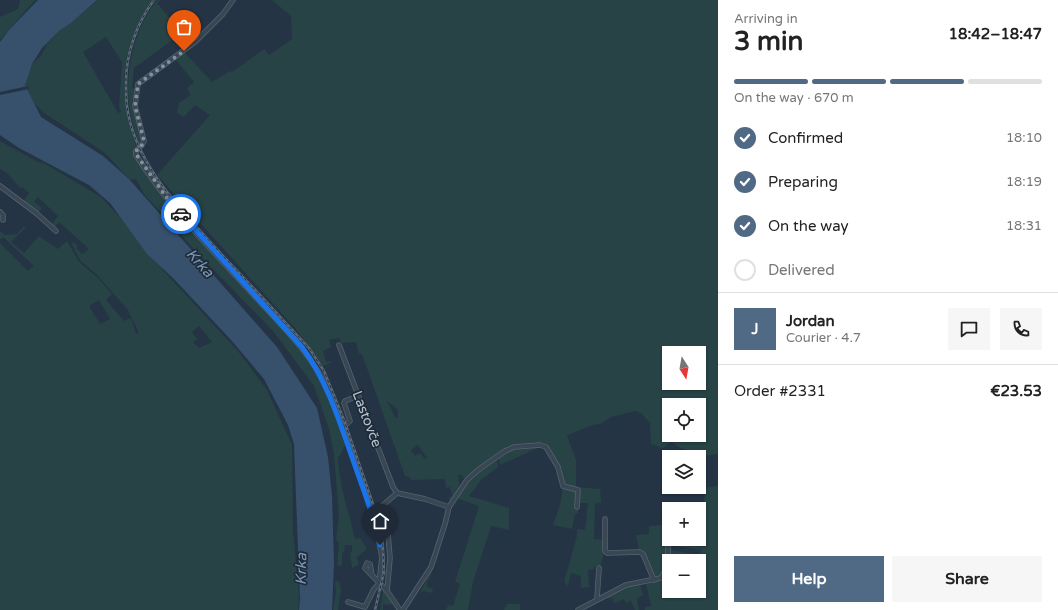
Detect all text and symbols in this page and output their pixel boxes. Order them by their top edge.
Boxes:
pin [167,10,201,51]
text: Arriving in [734,11,798,27]
icon: bag [173,16,195,38]
text: 18:42–18:47 [949,25,1042,43]
text: 3 min [734,26,803,57]
text: On the way · 670 m [734,90,854,106]
icon: check [734,127,756,149]
text: Confirmed [768,129,843,147]
text: 18:10 [1006,130,1042,146]
icon: check [734,171,756,193]
text: Preparing [768,173,838,191]
text: 18:19 [1006,174,1042,190]
courier [161,194,201,234]
icon: car [170,203,192,225]
icon: check [734,215,756,237]
text: On the way [768,217,848,235]
text: 18:31 [1006,218,1042,234]
water label: Krka [183,245,218,281]
text: Delivered [768,261,835,279]
button: chat [948,308,990,350]
button: phone [1000,308,1042,350]
text: Jordan [786,312,835,330]
text: J [752,320,759,338]
text: Courier · 4.7 [786,330,861,346]
north arrow [662,346,706,390]
map controls [662,346,706,598]
text: Order #2331 [734,382,826,400]
text: €23.53 [990,382,1042,400]
street label: Lastovče [349,388,386,450]
button: locate [662,398,706,442]
button: layers [662,450,706,494]
button: + [662,502,706,546]
pin [363,504,397,545]
icon: home [369,510,391,532]
water label: Krka [292,552,310,585]
button: − [662,554,706,598]
button: Help [734,556,884,602]
button: Share [892,556,1042,602]

